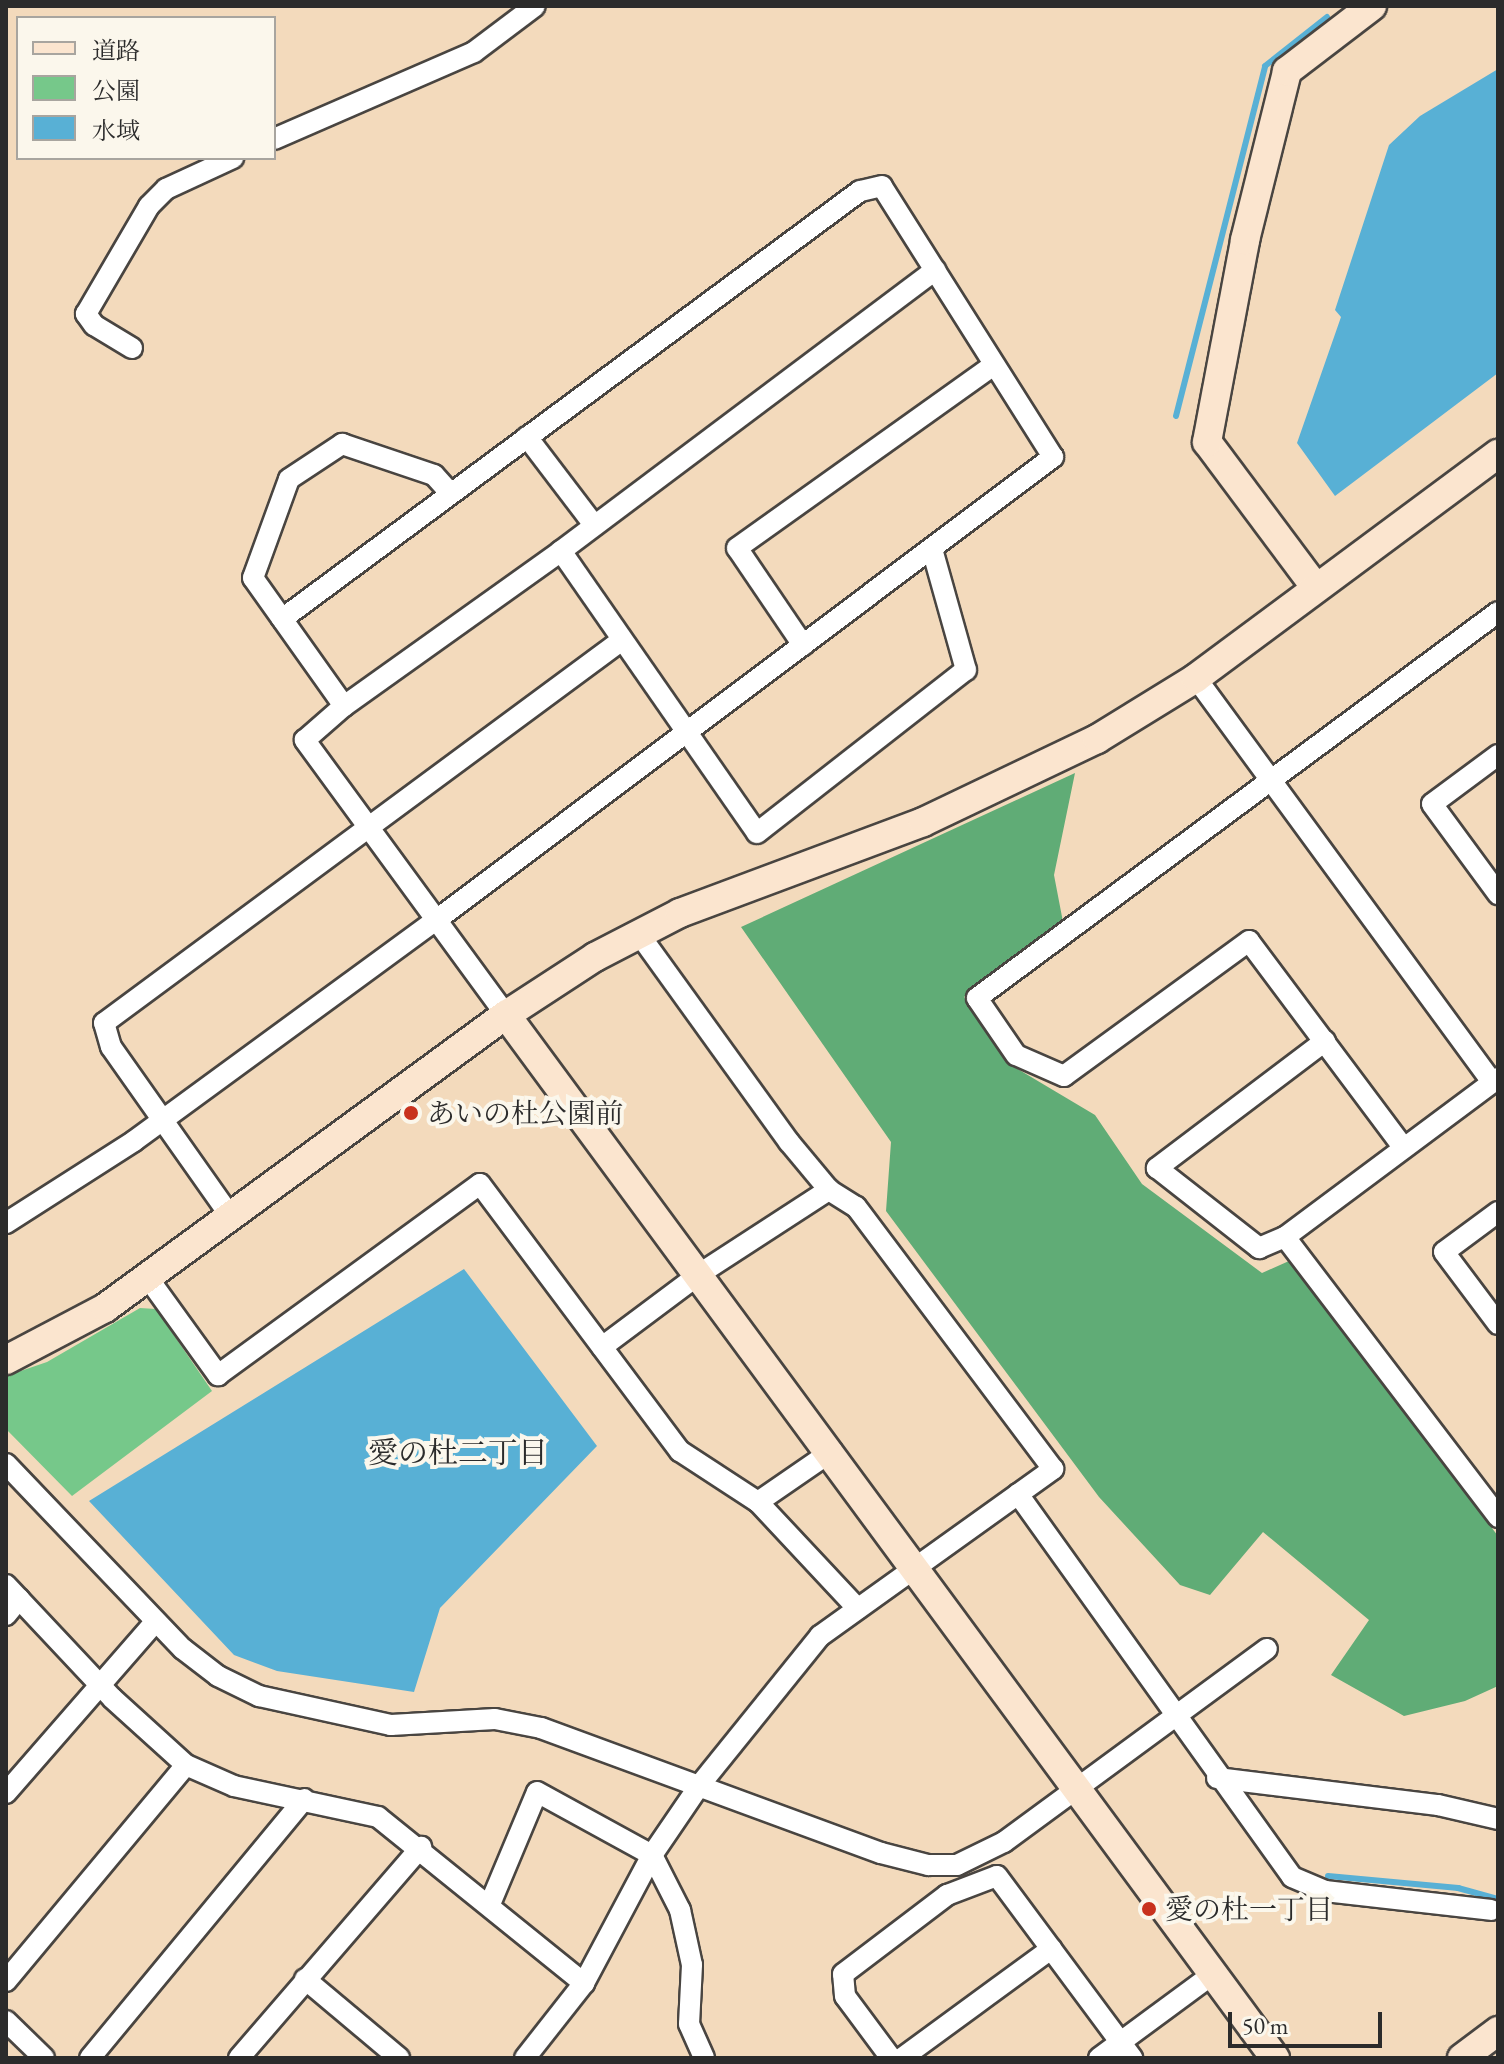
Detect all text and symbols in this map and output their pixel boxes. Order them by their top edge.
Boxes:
legend [16,16,276,160]
text: 道路 [92,35,140,66]
text: 公園 [92,75,140,106]
text: 水域 [92,115,140,146]
place label: あいの杜公園前 [427,1096,623,1130]
marker: あいの杜公園前 [402,1104,420,1122]
district label: 愛の杜二丁目 [368,1435,548,1471]
place label: 愛の杜一丁目 [1165,1892,1333,1926]
marker: 愛の杜一丁目 [1140,1900,1158,1918]
scale bar [1232,1996,1386,2046]
text: 50 m [1242,2010,1289,2041]

